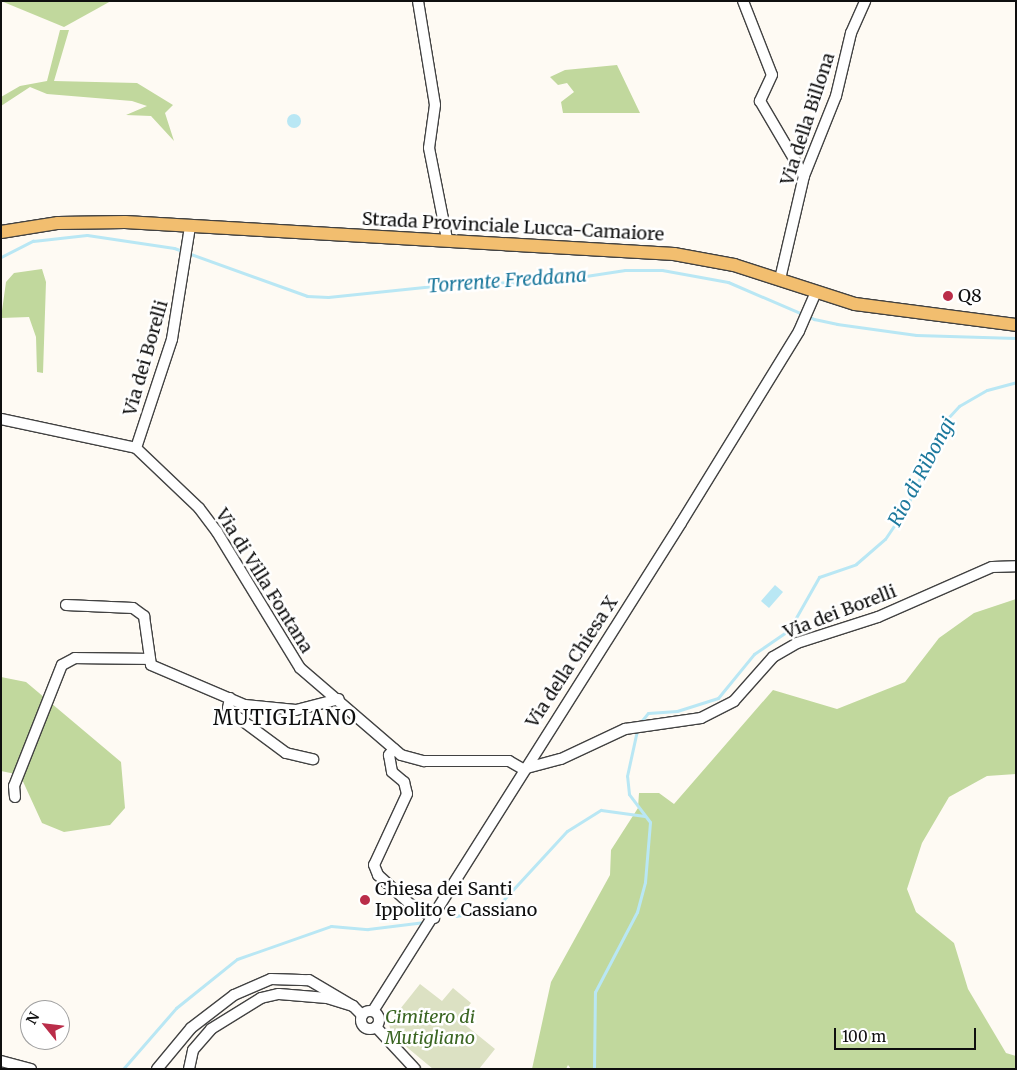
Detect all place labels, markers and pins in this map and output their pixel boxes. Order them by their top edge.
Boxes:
place label: Q8 [958,285,982,307]
marker: Q8 [942,290,954,302]
place label: Chiesa dei Santi Ippolito e Cassiano [375,879,537,922]
marker: Chiesa dei Santi Ippolito e Cassiano [359,894,371,906]

